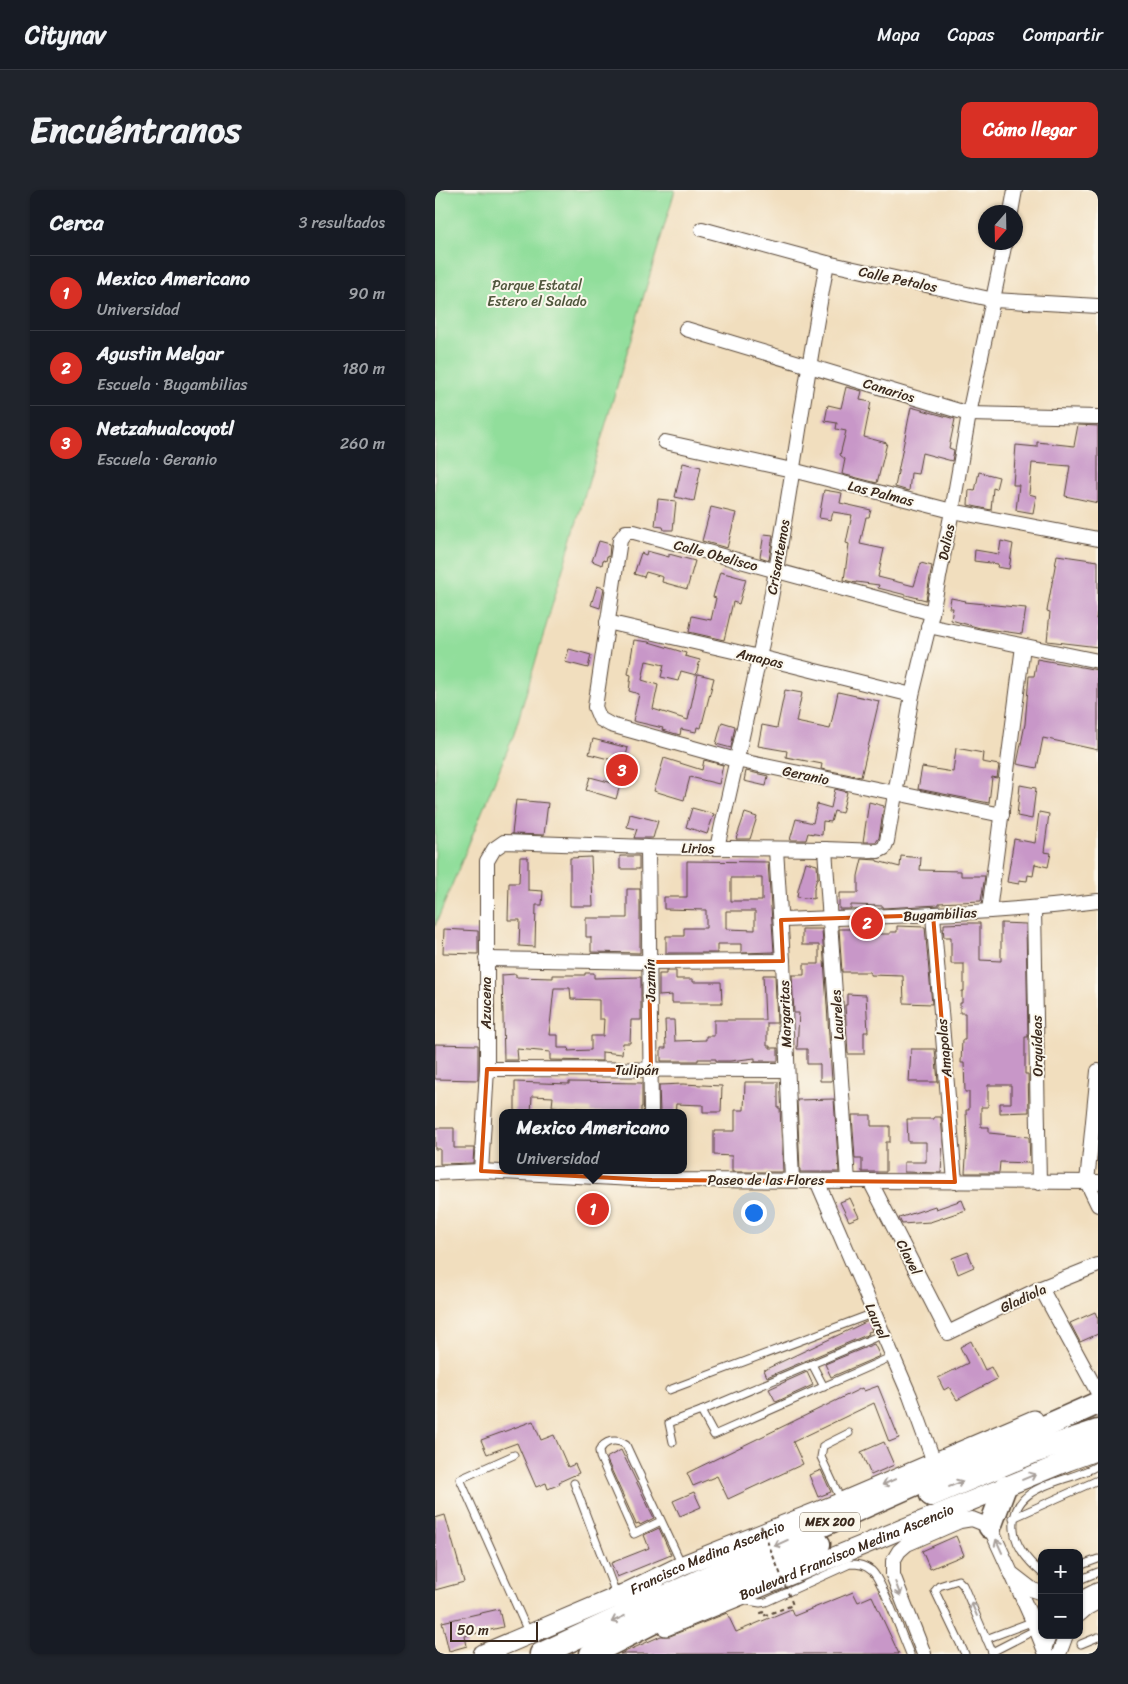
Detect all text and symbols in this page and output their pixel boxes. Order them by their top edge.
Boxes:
text: Citynav [25,14,106,56]
text: Mapa [877,19,920,51]
text: Capas [948,19,995,51]
text: Compartir [1023,19,1103,51]
text: Encuéntranos [30,99,241,161]
button: Cómo llegar [961,102,1098,158]
text: Cerca [50,204,104,242]
north arrow [978,205,1023,250]
text: 3 resultados [299,208,385,237]
street label: Calle Petalos [856,259,940,300]
text: Mexico Americano [97,262,250,295]
park label: Parque Estatal Estero el Salado [487,273,587,314]
text: 1 [63,279,69,308]
text: 90 m [349,279,385,308]
text: Universidad [97,295,180,324]
text: Agustin Melgar [97,337,223,370]
text: 2 [61,354,71,383]
text: 180 m [342,354,385,383]
text: Escuela · Bugambilias [97,370,248,399]
street label: Canarios [860,371,918,410]
text: Netzahualcoyotl [97,412,234,445]
text: 3 [62,429,70,458]
text: 260 m [340,429,385,458]
text: Escuela · Geranio [97,445,217,474]
street label: Las Palmas [845,473,917,514]
street label: Crisantemos [760,517,797,597]
street label: Dalias [931,521,962,563]
street label: Calle Obelisco [671,532,761,579]
street label: Amapas [733,641,786,676]
pin: 3 [606,751,638,789]
street label: Geranio [780,758,832,793]
street label: Lirios [681,836,715,861]
street label: Bugambilias [902,900,978,929]
pin: 2 [851,904,883,942]
street label: Jazmín [638,958,663,1002]
street label: Azucena [474,977,499,1030]
street label: Margaritas [772,979,799,1048]
street label: Laureles [823,989,852,1041]
street label: Orquídeas [1024,1015,1051,1077]
street label: Amapolas [929,1017,960,1079]
street label: Tulipán [615,1058,659,1083]
popup [499,1109,687,1174]
text: Mexico Americano [517,1111,669,1144]
text: Universidad [517,1144,599,1173]
street label: Paseo de las Flores [708,1168,825,1193]
pin: 1 [577,1190,609,1228]
your location [741,1200,767,1226]
street label: Clavel [889,1235,929,1280]
street label: Gladiola [996,1277,1051,1320]
street label: Laurel [858,1299,896,1344]
one-way arrow [1021,1472,1036,1481]
one-way arrow [882,1477,897,1487]
one-way arrow [948,1479,963,1489]
street label: Boulevard Francisco Medina Ascencio [735,1497,958,1608]
road number: MEX 200 [800,1512,860,1531]
street label: Francisco Medina Ascencio [626,1514,788,1602]
one-way arrow [774,1539,789,1549]
one-way arrow [994,1539,1004,1554]
map controls [1038,1549,1083,1639]
button: + [1038,1549,1083,1594]
one-way arrow [894,1581,903,1596]
button: − [1038,1594,1083,1639]
one-way arrow [968,1602,978,1617]
one-way arrow [611,1615,626,1624]
text: 50 m [457,1618,489,1643]
scale bar [450,1619,537,1642]

